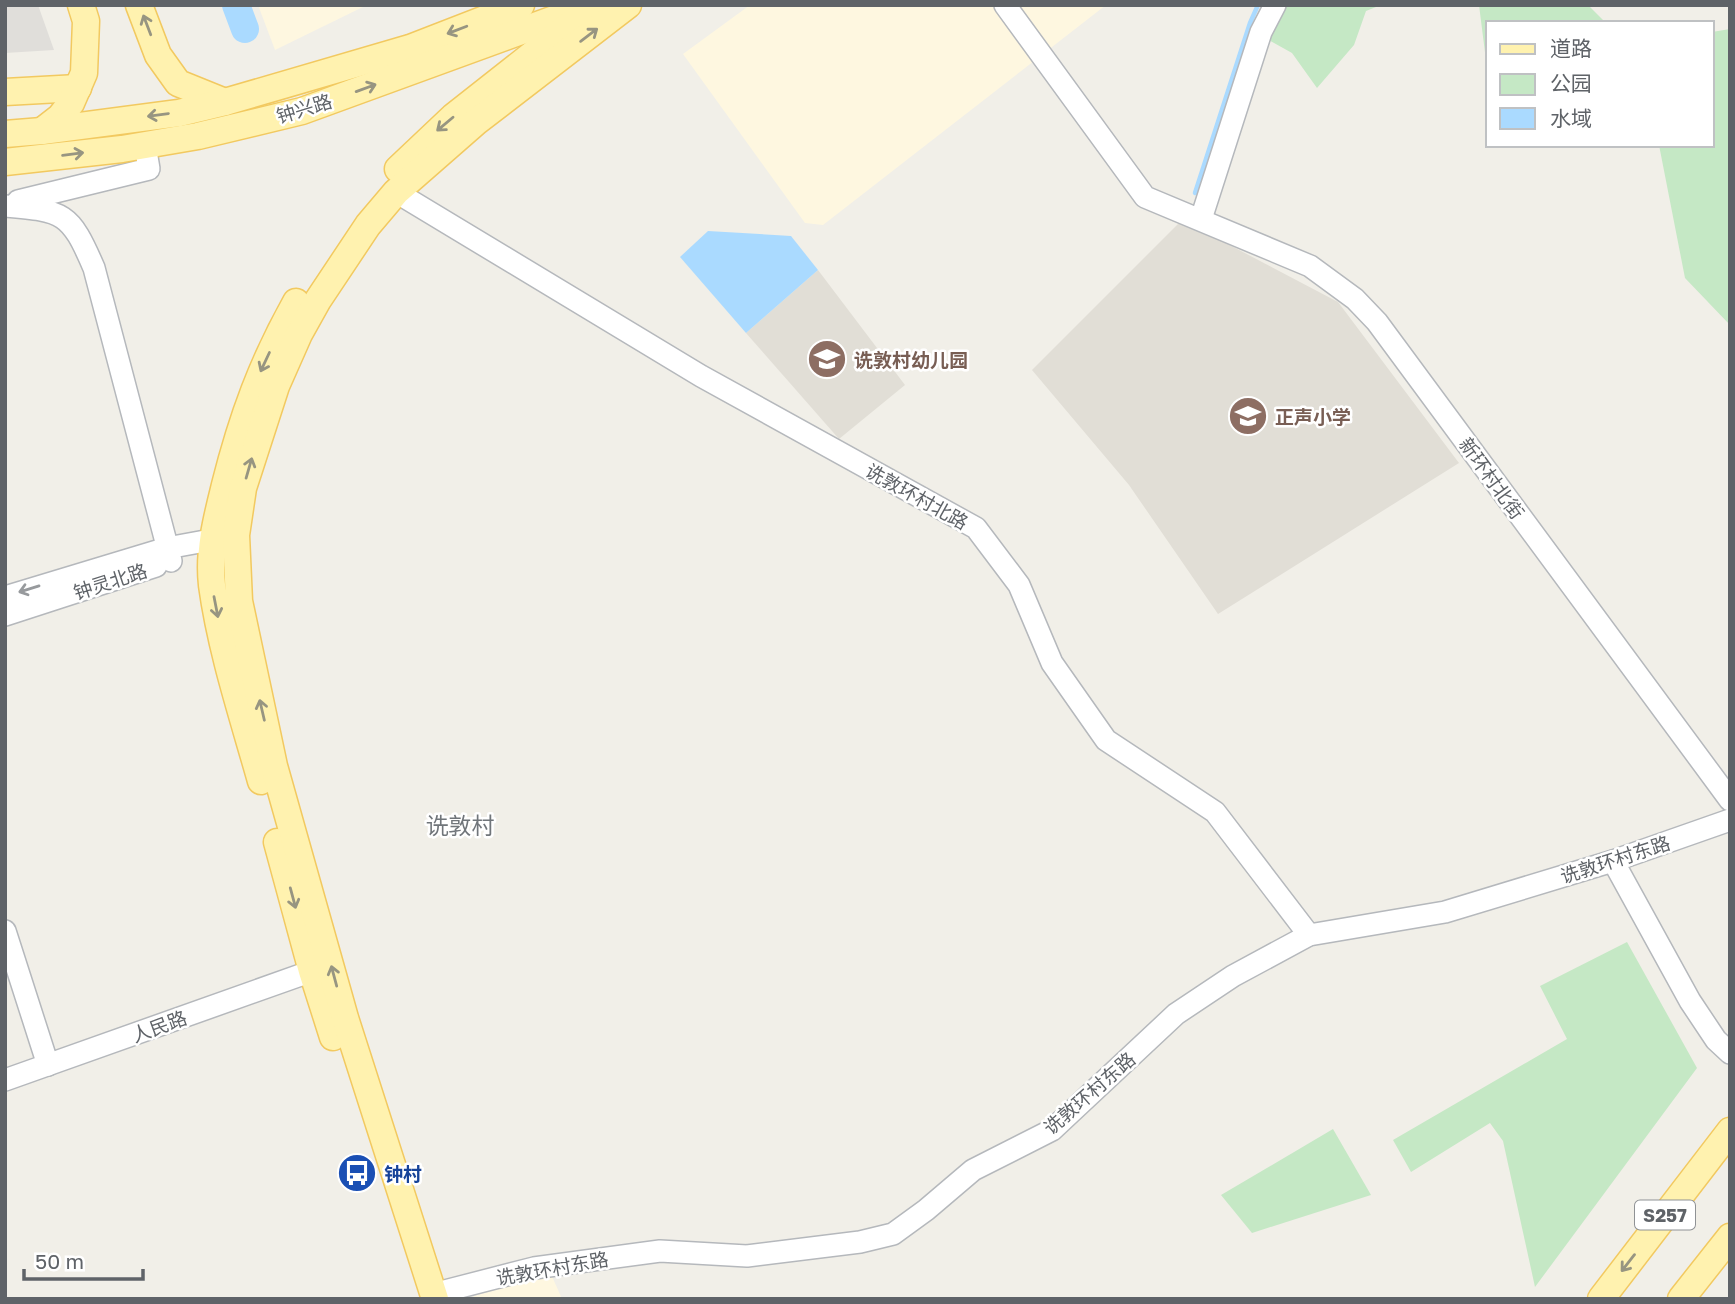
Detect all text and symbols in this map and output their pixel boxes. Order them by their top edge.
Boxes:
one-way arrow [139,15,152,37]
legend [1486,21,1714,147]
one-way arrow [447,24,469,37]
one-way arrow [579,27,598,42]
text: 道路 [1550,35,1592,61]
text: 公园 [1550,70,1592,96]
one-way arrow [354,81,376,93]
street label: 钟兴路 [273,89,335,127]
text: 水域 [1550,105,1592,131]
one-way arrow [147,109,170,122]
one-way arrow [437,116,455,132]
one-way arrow [61,148,84,161]
school or university icon: 诜敦村幼儿园 [806,338,848,380]
place label: 诜敦村幼儿园 [854,348,968,371]
one-way arrow [258,351,271,372]
school or university icon: 正声小学 [1227,395,1269,437]
place label: 正声小学 [1275,405,1351,428]
street label: 新环村北街 [1455,433,1529,523]
one-way arrow [243,457,256,480]
street label: 诜敦环村北路 [862,458,972,534]
street label: 钟灵北路 [70,558,150,604]
one-way arrow [18,584,40,597]
one-way arrow [210,595,224,618]
one-way arrow [254,699,268,722]
district label: 诜敦村 [426,811,495,839]
street label: 诜敦环村东路 [1557,830,1673,888]
one-way arrow [287,887,300,909]
one-way arrow [327,966,340,988]
street label: 人民路 [128,1005,190,1047]
street label: 诜敦环村东路 [1038,1047,1140,1139]
bus stop icon: 钟村 [336,1152,378,1194]
place label: 钟村 [384,1162,422,1185]
road number: S257 [1635,1200,1695,1230]
scale bar [24,1238,144,1282]
street label: 诜敦环村东路 [494,1247,610,1289]
text: 50 m [35,1248,84,1274]
one-way arrow [1621,1253,1636,1272]

